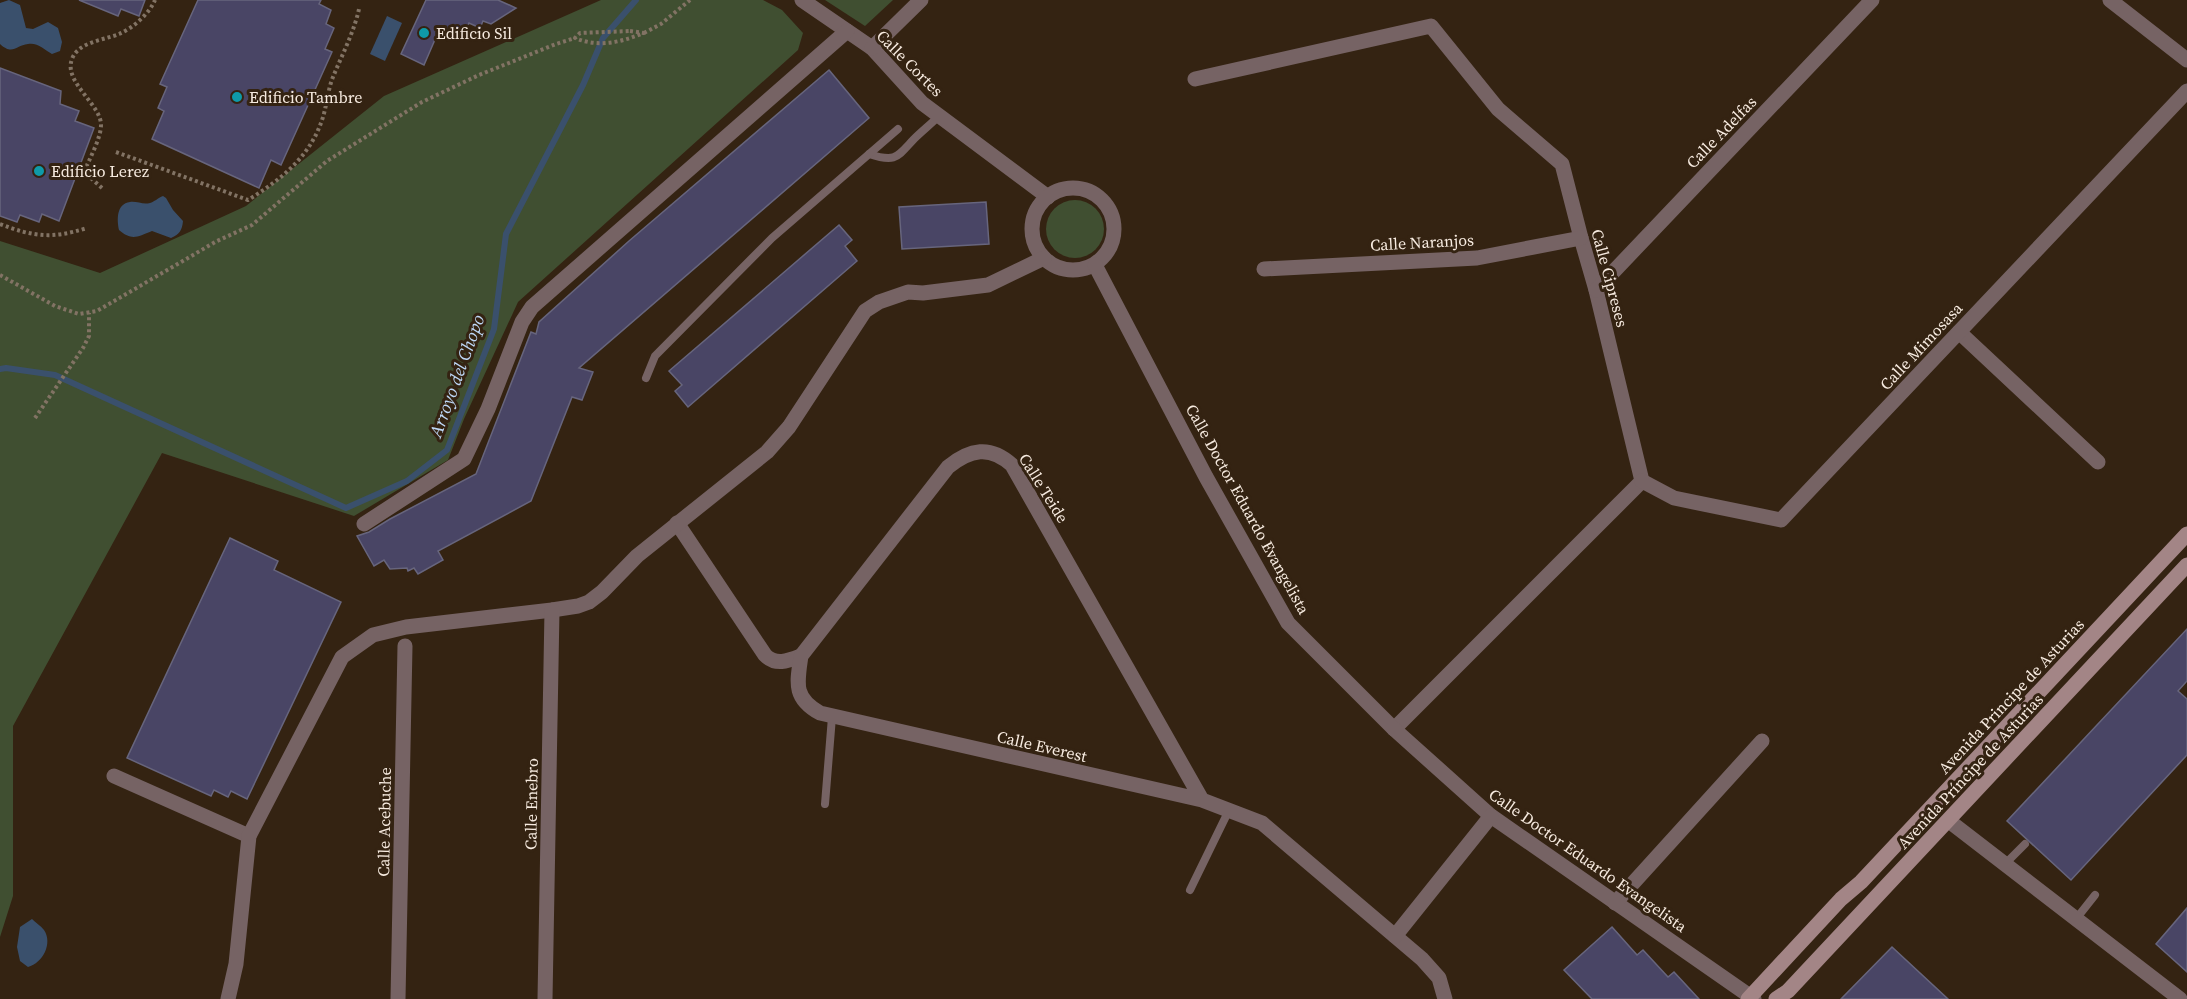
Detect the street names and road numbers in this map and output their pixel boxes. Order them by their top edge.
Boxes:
street label: Calle Cortes [872,25,948,101]
street label: Calle Adelfas [1681,91,1761,173]
street label: Calle Cipreses [1586,227,1634,329]
street label: Calle Naranjos [1370,228,1474,256]
street label: Calle Mimosasa [1875,297,1968,395]
street label: Calle Doctor Eduardo Evangelista [1181,400,1316,619]
street label: Calle Teide [1014,449,1074,527]
street label: Avenida Principe de Asturias [1933,614,2089,778]
street label: Avenida Príncipe de Asturias [1892,689,2048,853]
street label: Calle Everest [995,725,1090,767]
street label: Calle Enebro [519,758,543,850]
street label: Calle Acebuche [372,767,396,877]
street label: Calle Doctor Eduardo Evangelista [1485,783,1692,937]

